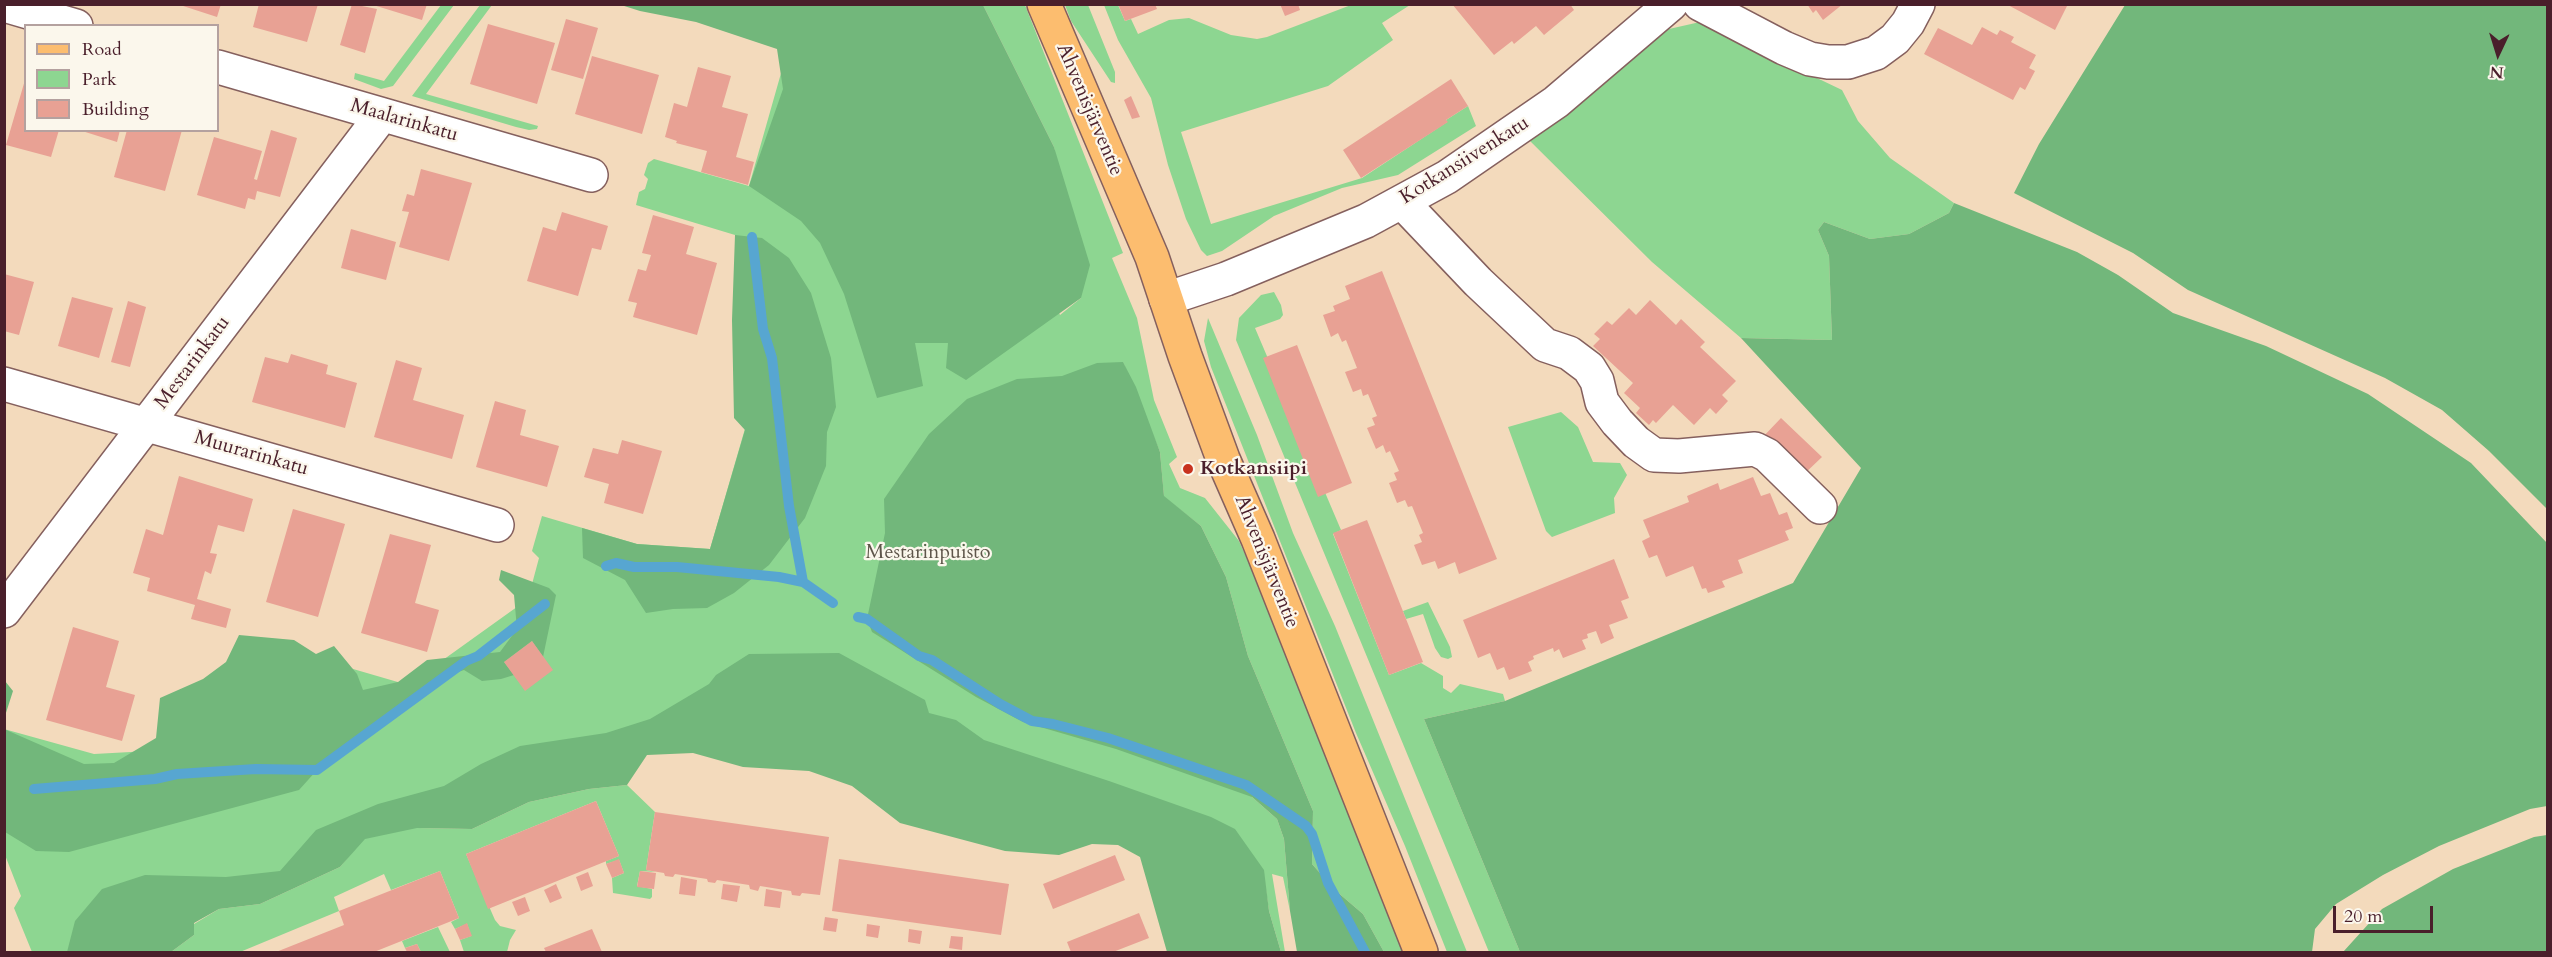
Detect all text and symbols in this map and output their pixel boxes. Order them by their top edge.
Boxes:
legend [24,24,219,132]
north arrow [2468,24,2528,84]
text: Road [82,37,122,62]
street label: Ahvenisjärventie [1050,40,1128,180]
text: N [2489,60,2504,83]
text: Park [82,67,117,92]
street label: Maalarinkatu [347,94,461,148]
text: Building [82,97,149,122]
street label: Kotkansiivenkatu [1396,112,1534,210]
street label: Mestarinkatu [150,312,236,414]
street label: Muurarinkatu [191,426,311,482]
place label: Kotkansiipi [1200,457,1307,481]
marker: Kotkansiipi [1181,462,1195,476]
street label: Ahvenisjärventie [1228,492,1304,632]
park label: Mestarinpuisto [866,541,990,565]
scale bar [2336,894,2436,932]
text: 20 m [2344,904,2383,929]

